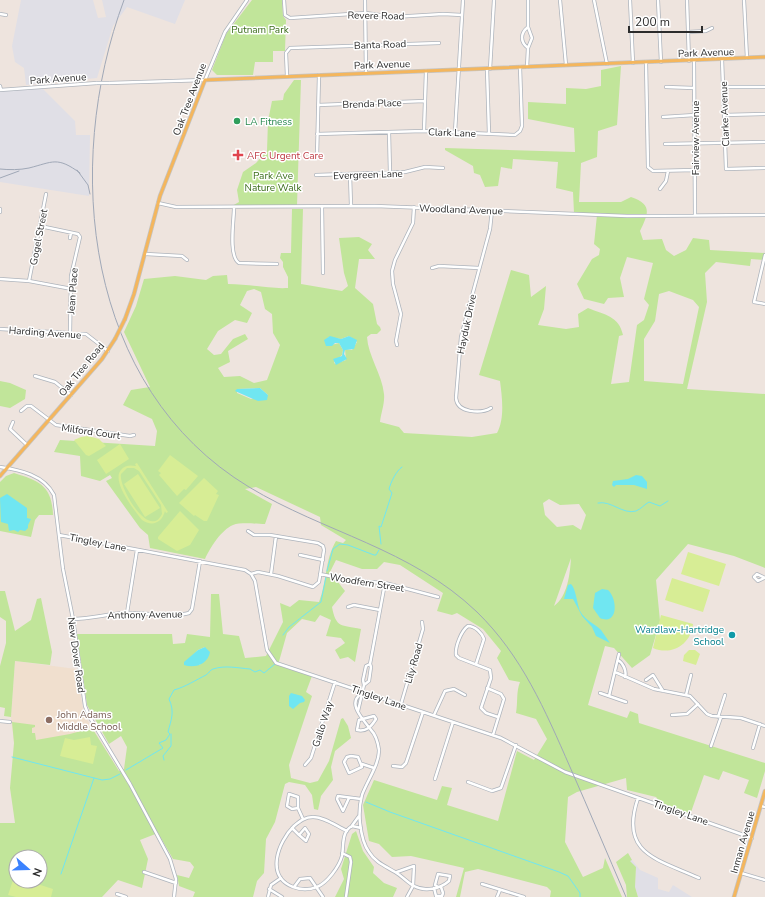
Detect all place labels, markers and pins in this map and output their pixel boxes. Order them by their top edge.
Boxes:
place label: LA Fitness [245,115,292,129]
marker: LA Fitness [232,116,242,126]
marker: AFC Urgent Care [232,149,244,161]
place label: AFC Urgent Care [247,149,323,163]
place label: Wardlaw-Hartridge School [635,623,724,649]
marker: Wardlaw-Hartridge School [727,630,737,640]
place label: John Adams Middle School [56,708,121,734]
marker: John Adams Middle School [44,715,54,725]

